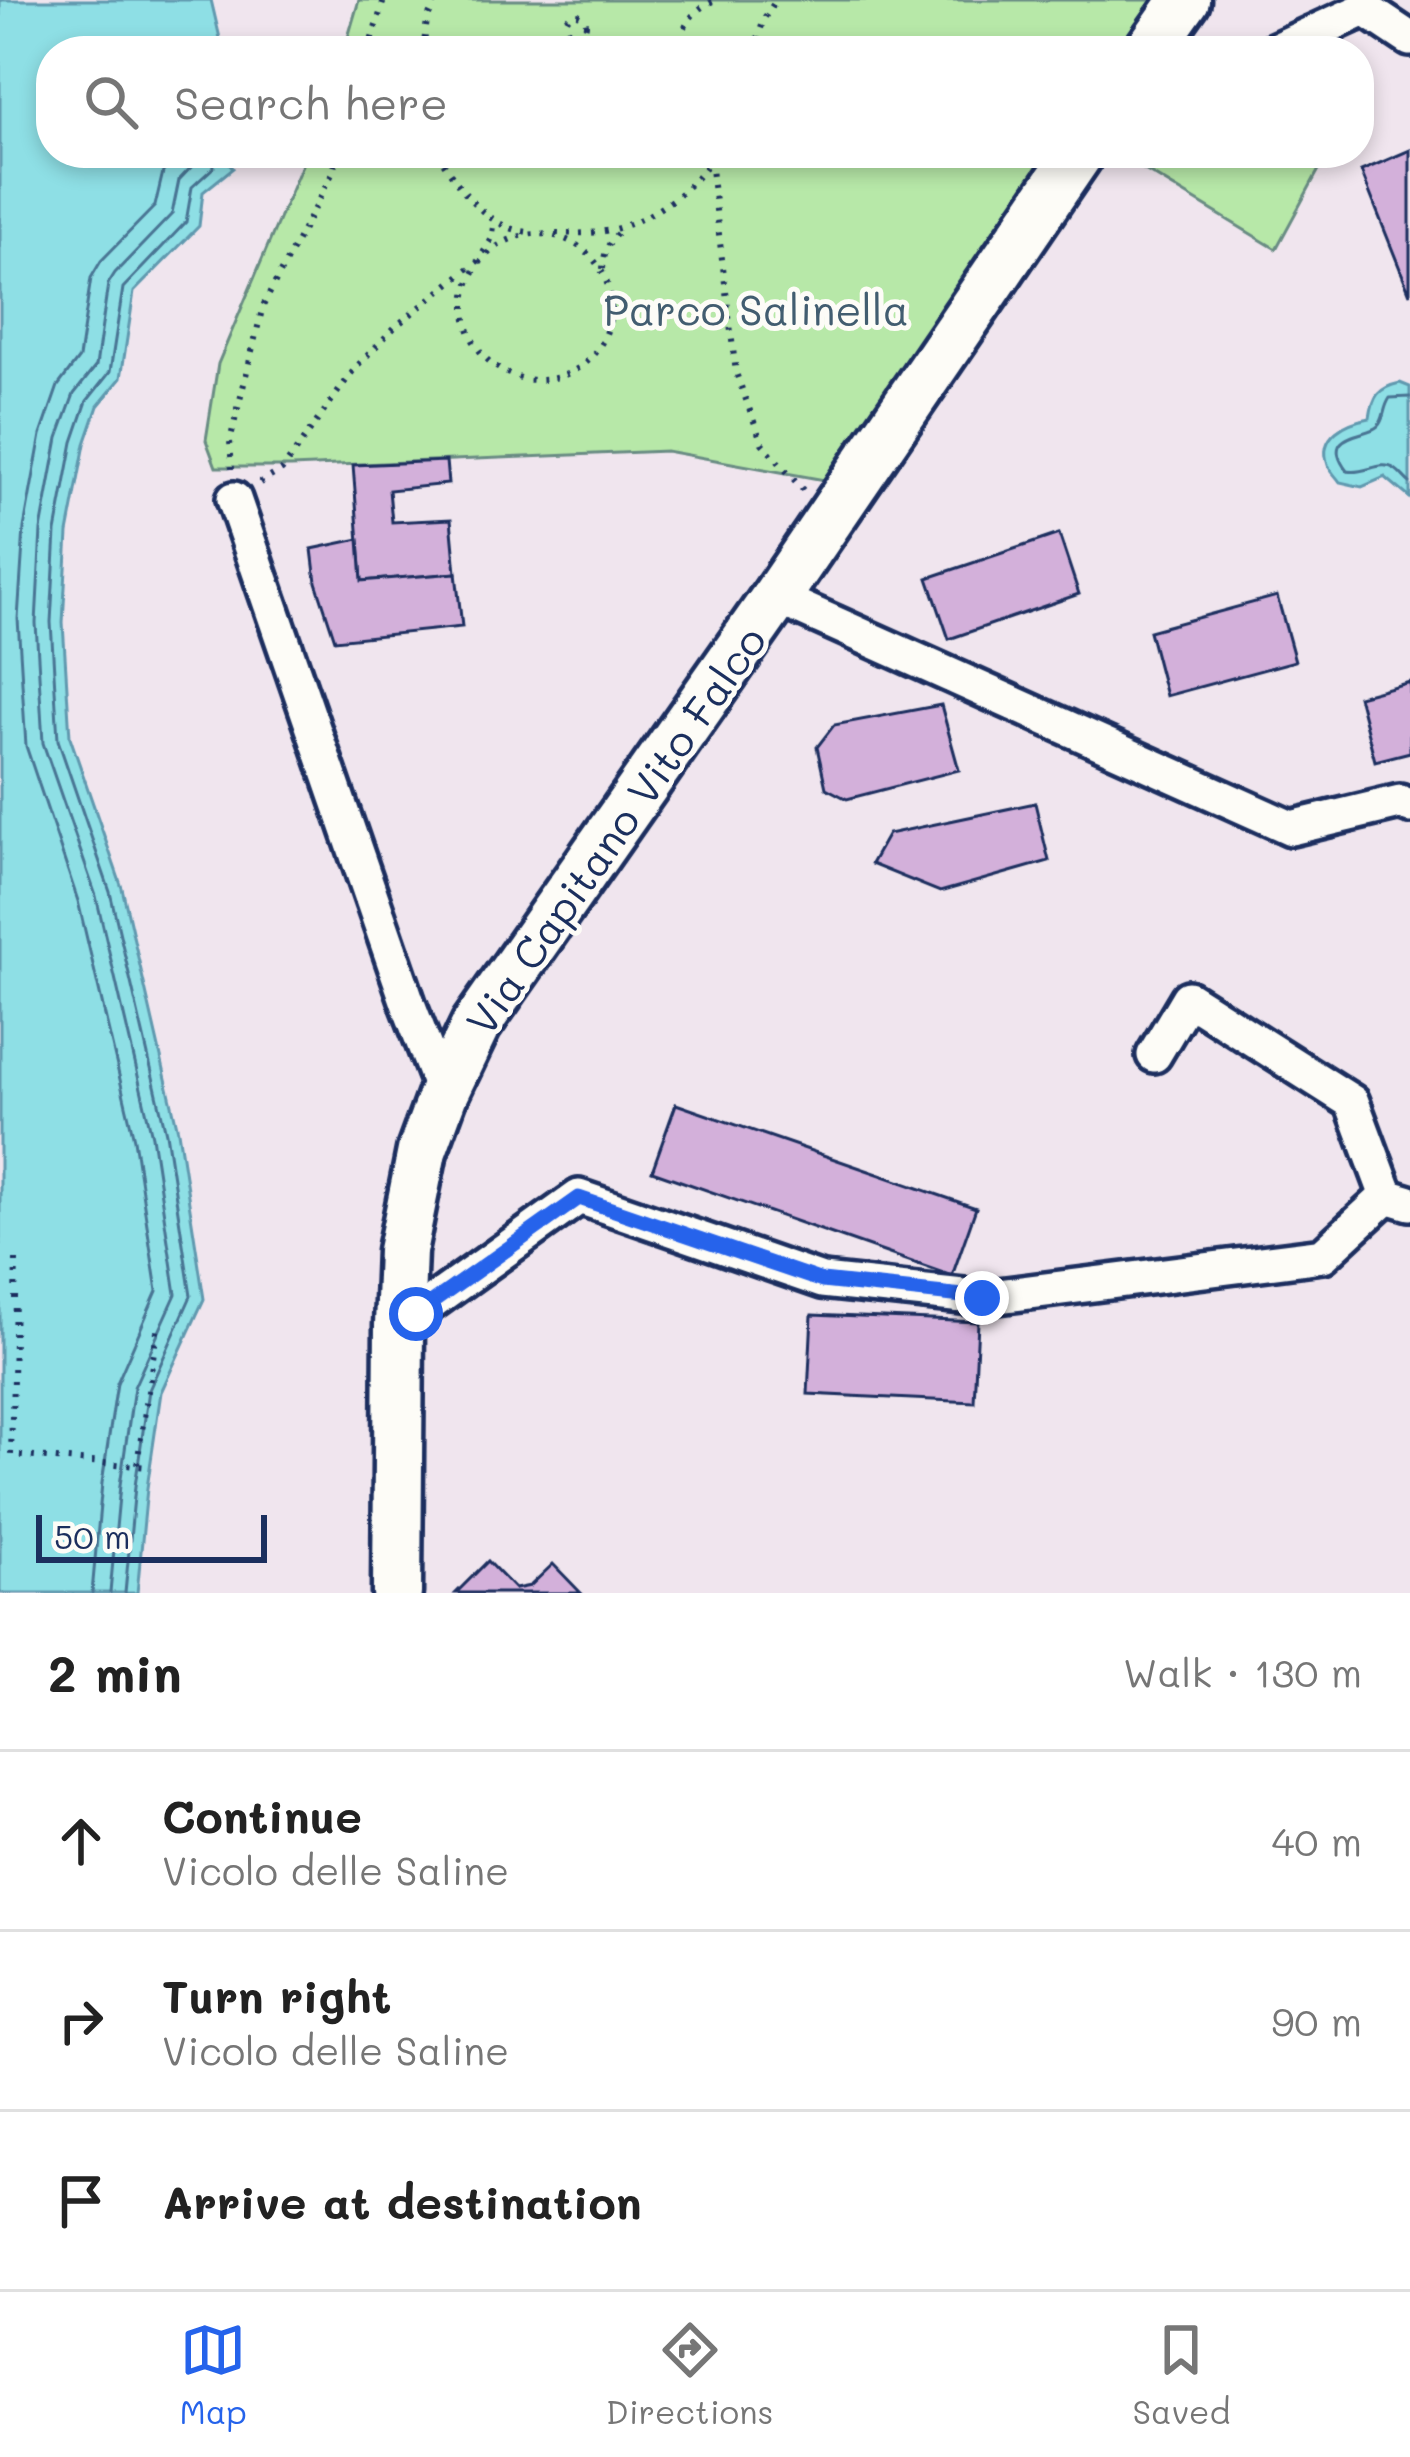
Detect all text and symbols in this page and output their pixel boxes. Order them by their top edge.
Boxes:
search box [36,36,1374,168]
icon: search [78,69,144,135]
text: Search here [174,73,448,131]
park label: Parco Salinella [603,282,909,337]
street label: Via Capitano Vito Falco [453,615,777,1045]
route end [955,1271,1009,1325]
route start [389,1287,443,1341]
scale bar [36,1509,267,1562]
text: 50 m [54,1514,130,1557]
text: 2 min [48,1638,182,1705]
text: Walk · 130 m [1123,1646,1362,1697]
text: Continue [162,1786,362,1844]
icon: ahead [48,1808,114,1874]
text: 40 m [1271,1815,1362,1866]
text: Vicolo delle Saline [162,1844,509,1895]
text: Turn right [162,1966,391,2024]
icon: right [48,1988,114,2054]
text: 90 m [1271,1995,1362,2046]
text: Vicolo delle Saline [162,2024,509,2075]
icon: arrive [48,2168,114,2234]
text: Arrive at destination [162,2172,642,2230]
tab: Map [180,2317,247,2432]
tab: Directions [606,2317,773,2432]
tab: Saved [1133,2317,1230,2432]

